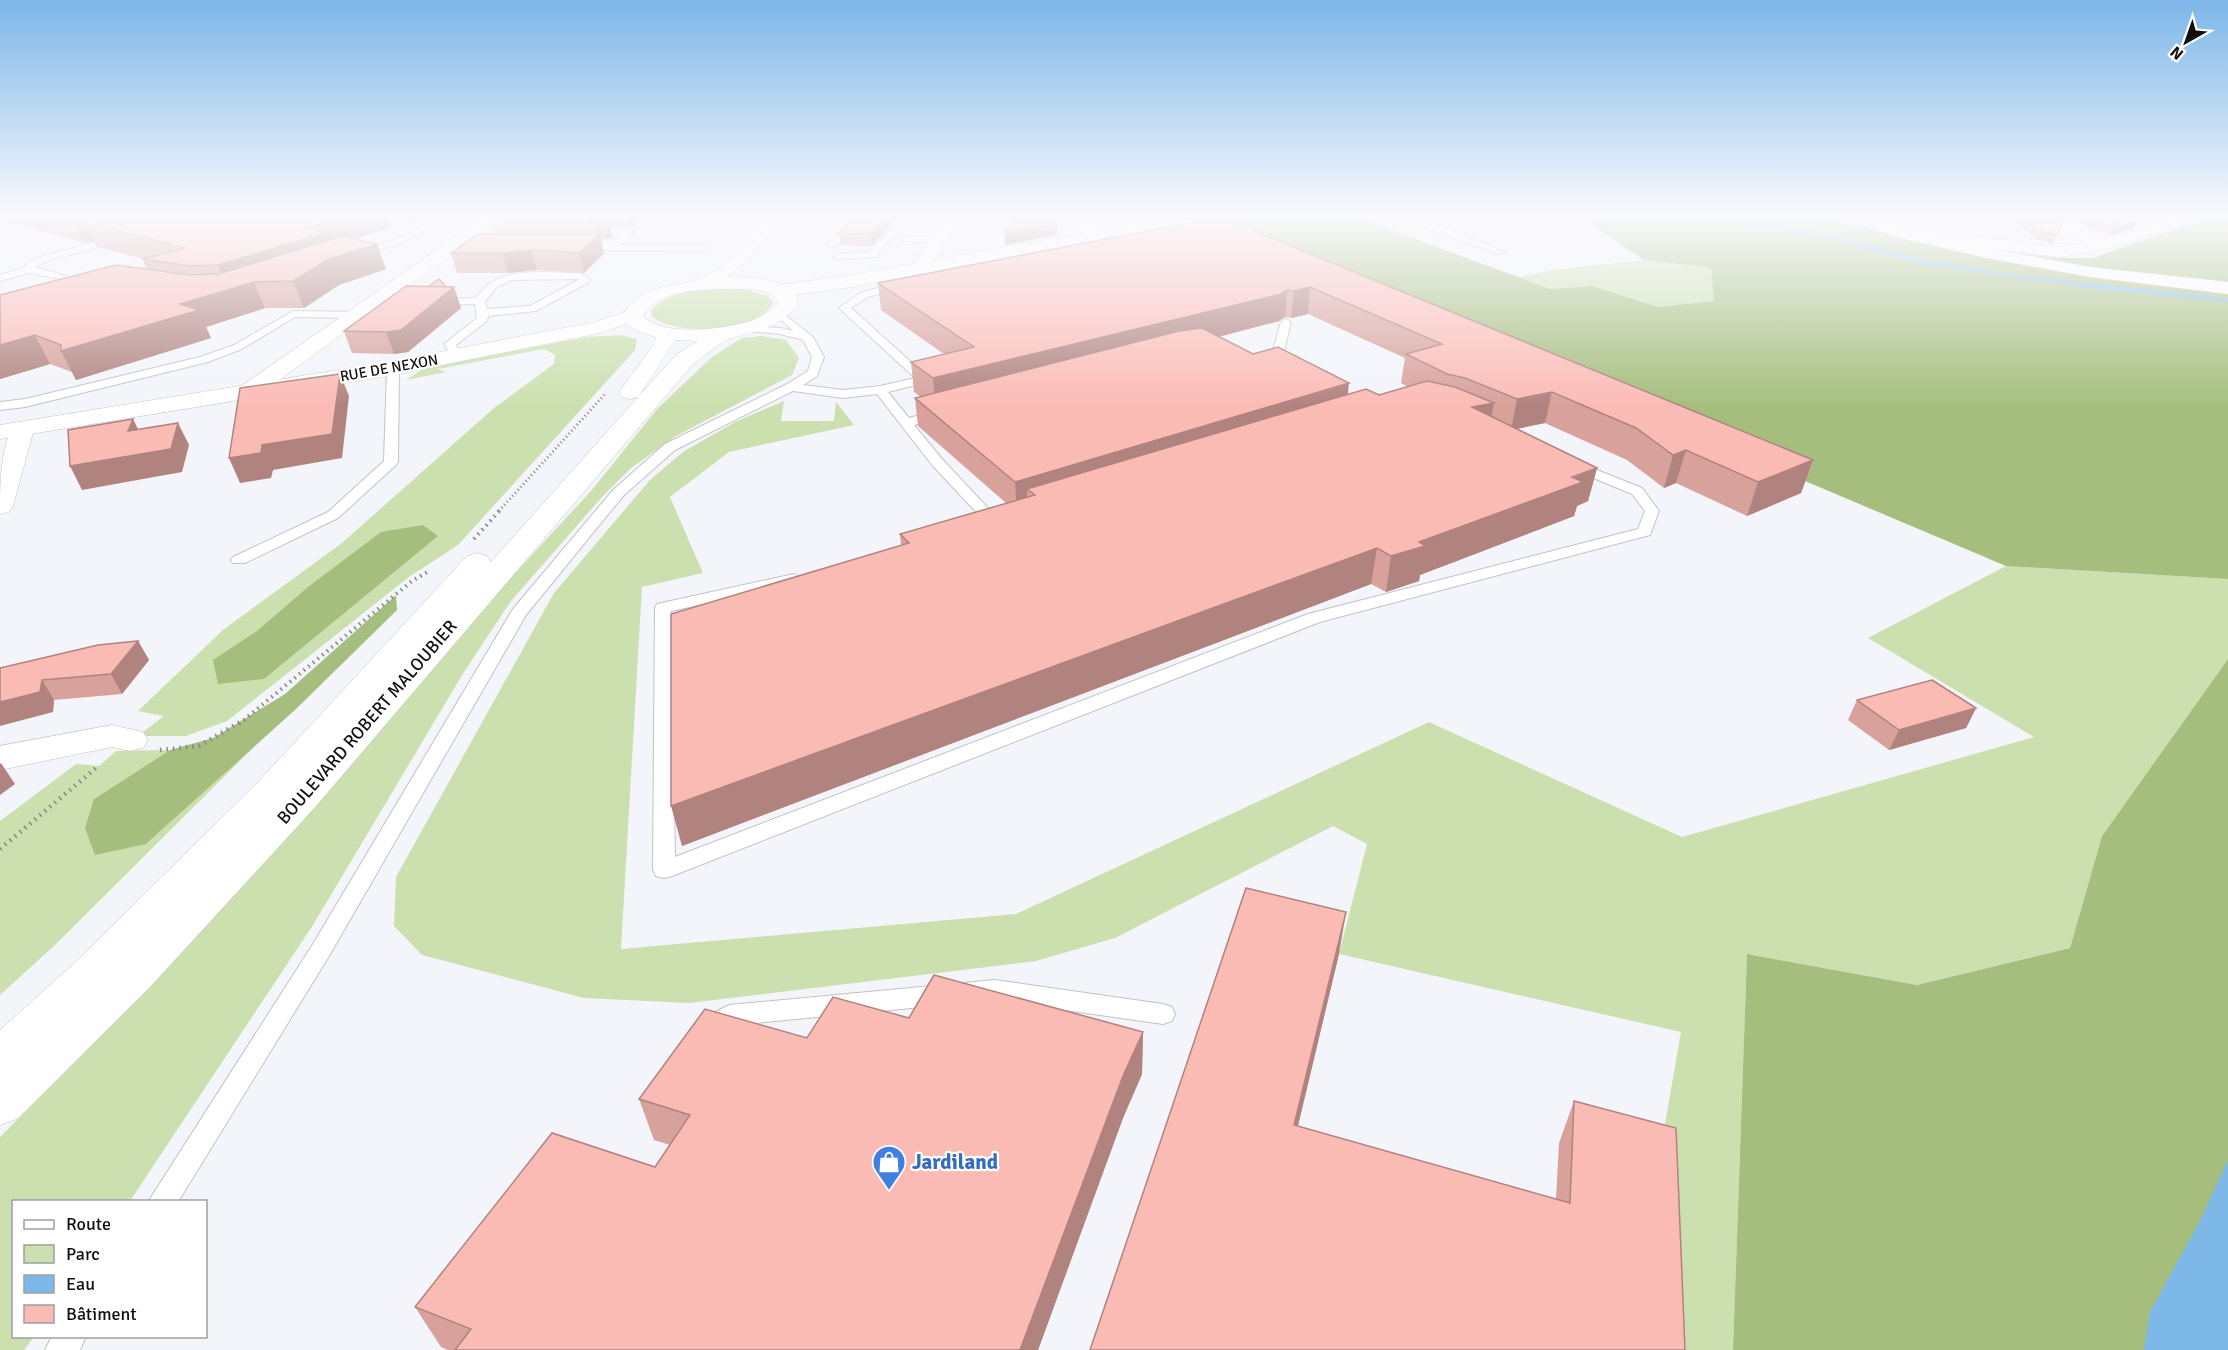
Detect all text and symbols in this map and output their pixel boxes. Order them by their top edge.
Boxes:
north arrow [2156,12,2216,72]
text: N [2166,41,2188,64]
street label: RUE DE NEXON [339,351,439,385]
street label: BOULEVARD ROBERT MALOUBIER [272,615,462,829]
shop icon: Jardiland [871,1144,907,1191]
place label: Jardiland [912,1149,998,1175]
legend [12,1200,207,1338]
text: Route [66,1213,111,1235]
text: Parc [66,1243,100,1265]
text: Eau [66,1273,95,1295]
text: Bâtiment [66,1303,137,1325]

